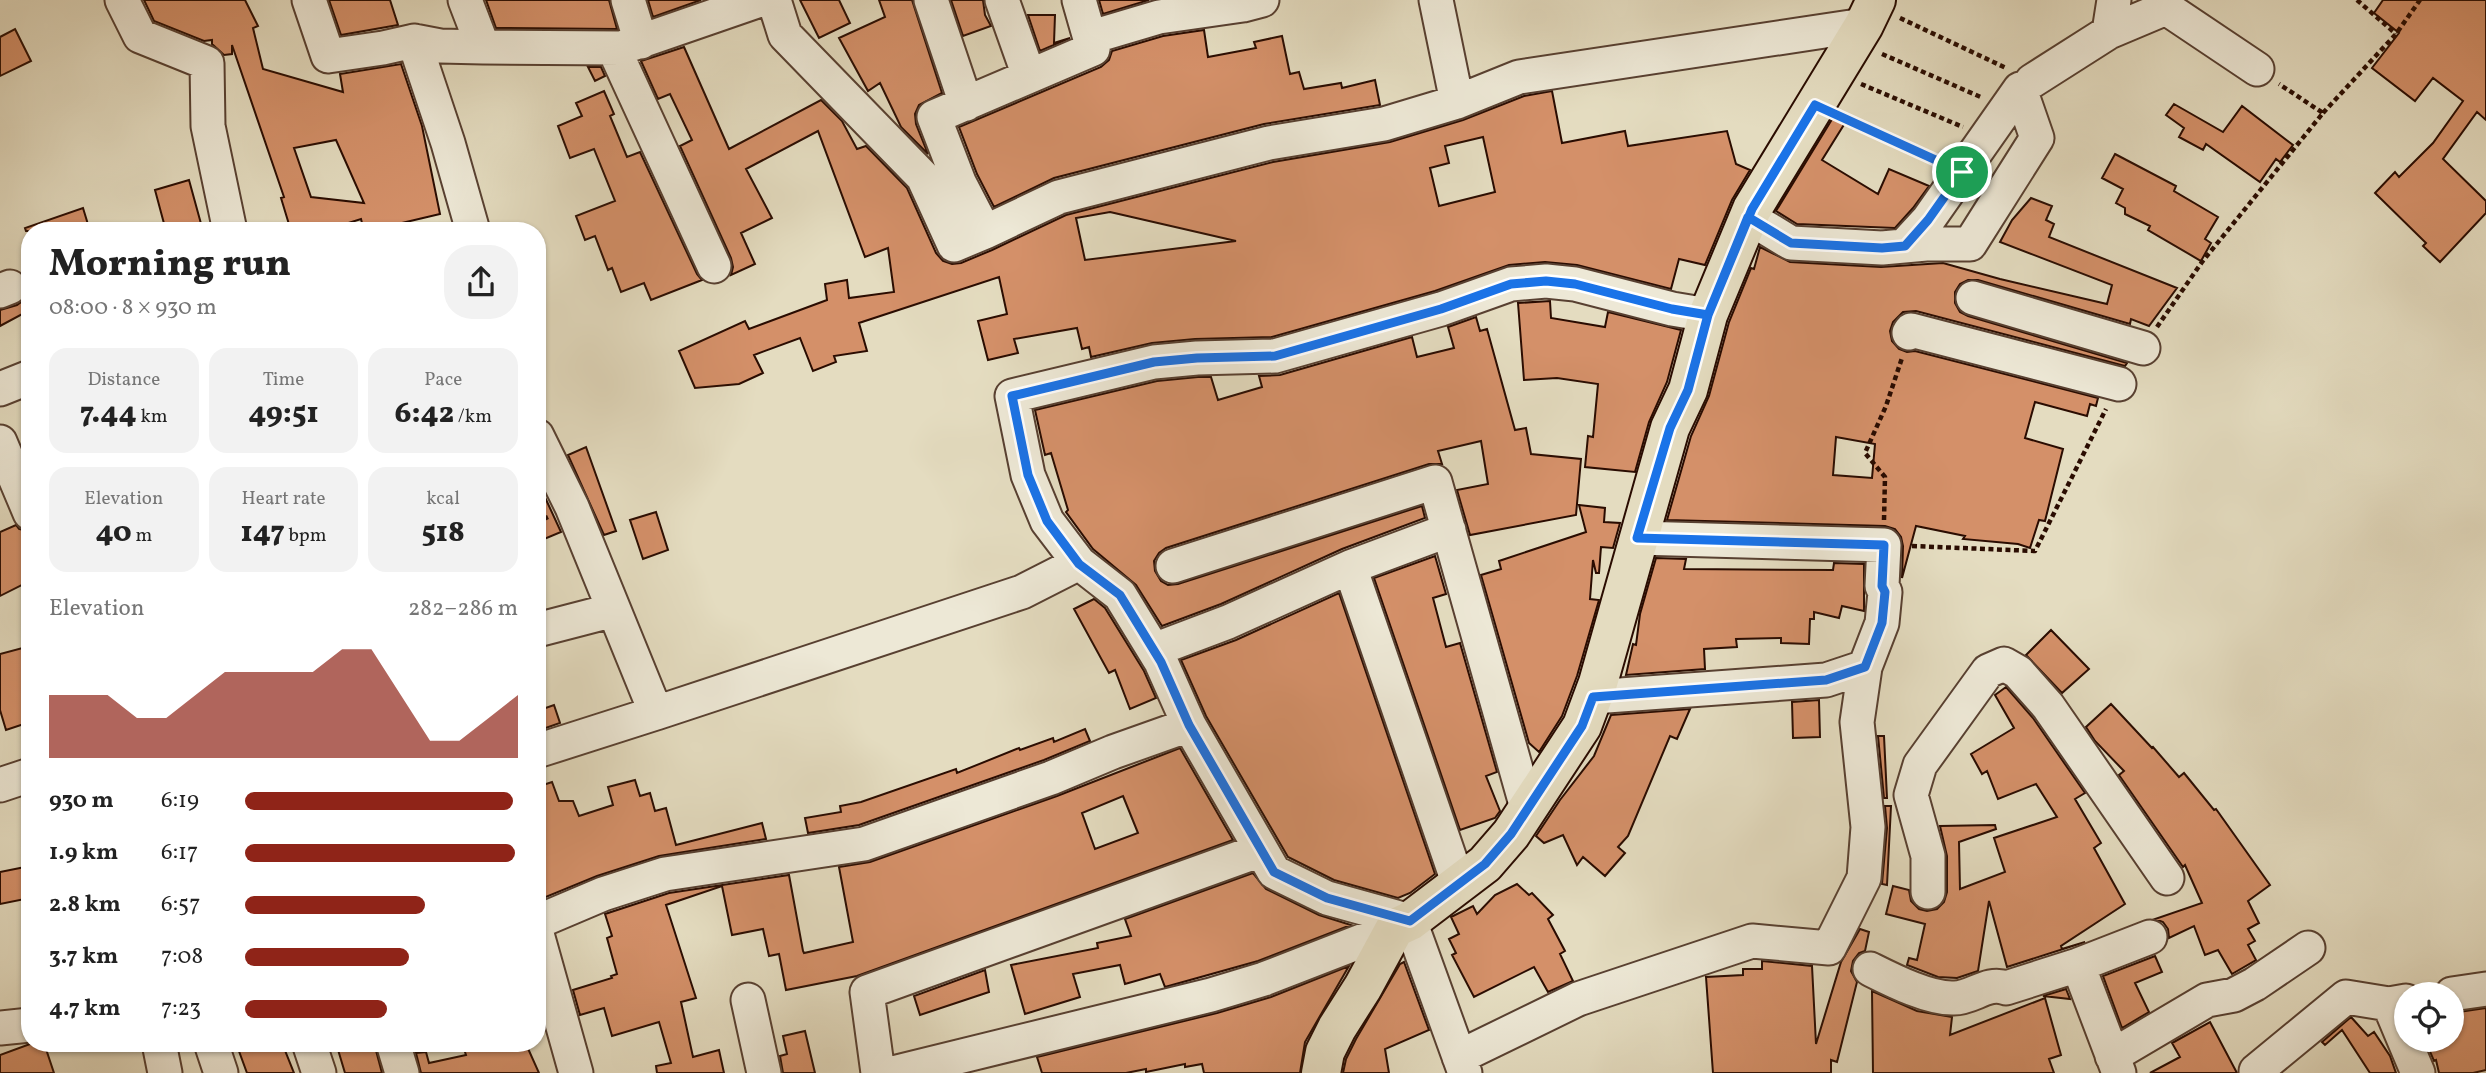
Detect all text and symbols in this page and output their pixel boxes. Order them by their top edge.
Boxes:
pin [1932,142,1992,202]
icon: arrive [1943,153,1981,191]
text: Morning run [49,239,291,292]
button: share [444,245,518,319]
text: 08:00 · 8 × 930 m [49,292,217,324]
text: Distance [87,367,160,393]
text: Time [263,367,304,393]
text: Pace [424,367,462,393]
text: 7.44 [80,393,137,435]
text: 49:51 [248,393,319,435]
text: 6:42 [394,393,454,435]
text: km [137,404,168,430]
text: /km [454,404,492,430]
text: Elevation [84,486,163,512]
text: Heart rate [242,486,325,512]
text: kcal [426,486,460,512]
text: 40 [95,512,132,554]
text: 147 [240,512,285,554]
text: 518 [421,512,465,554]
text: m [132,523,152,549]
text: bpm [285,523,327,549]
text: Elevation [49,593,145,625]
text: 282–286 m [408,593,518,625]
text: 930 m [49,785,114,817]
text: 6:19 [161,785,199,817]
text: 1.9 km [49,837,118,869]
text: 6:17 [161,837,198,869]
text: 2.8 km [49,889,121,921]
text: 6:57 [161,889,200,921]
text: 3.7 km [49,941,118,973]
text: 7:08 [161,941,203,973]
map controls [2394,982,2464,1052]
button: locate [2394,982,2464,1052]
text: 4.7 km [49,993,121,1025]
text: 7:23 [161,993,201,1025]

